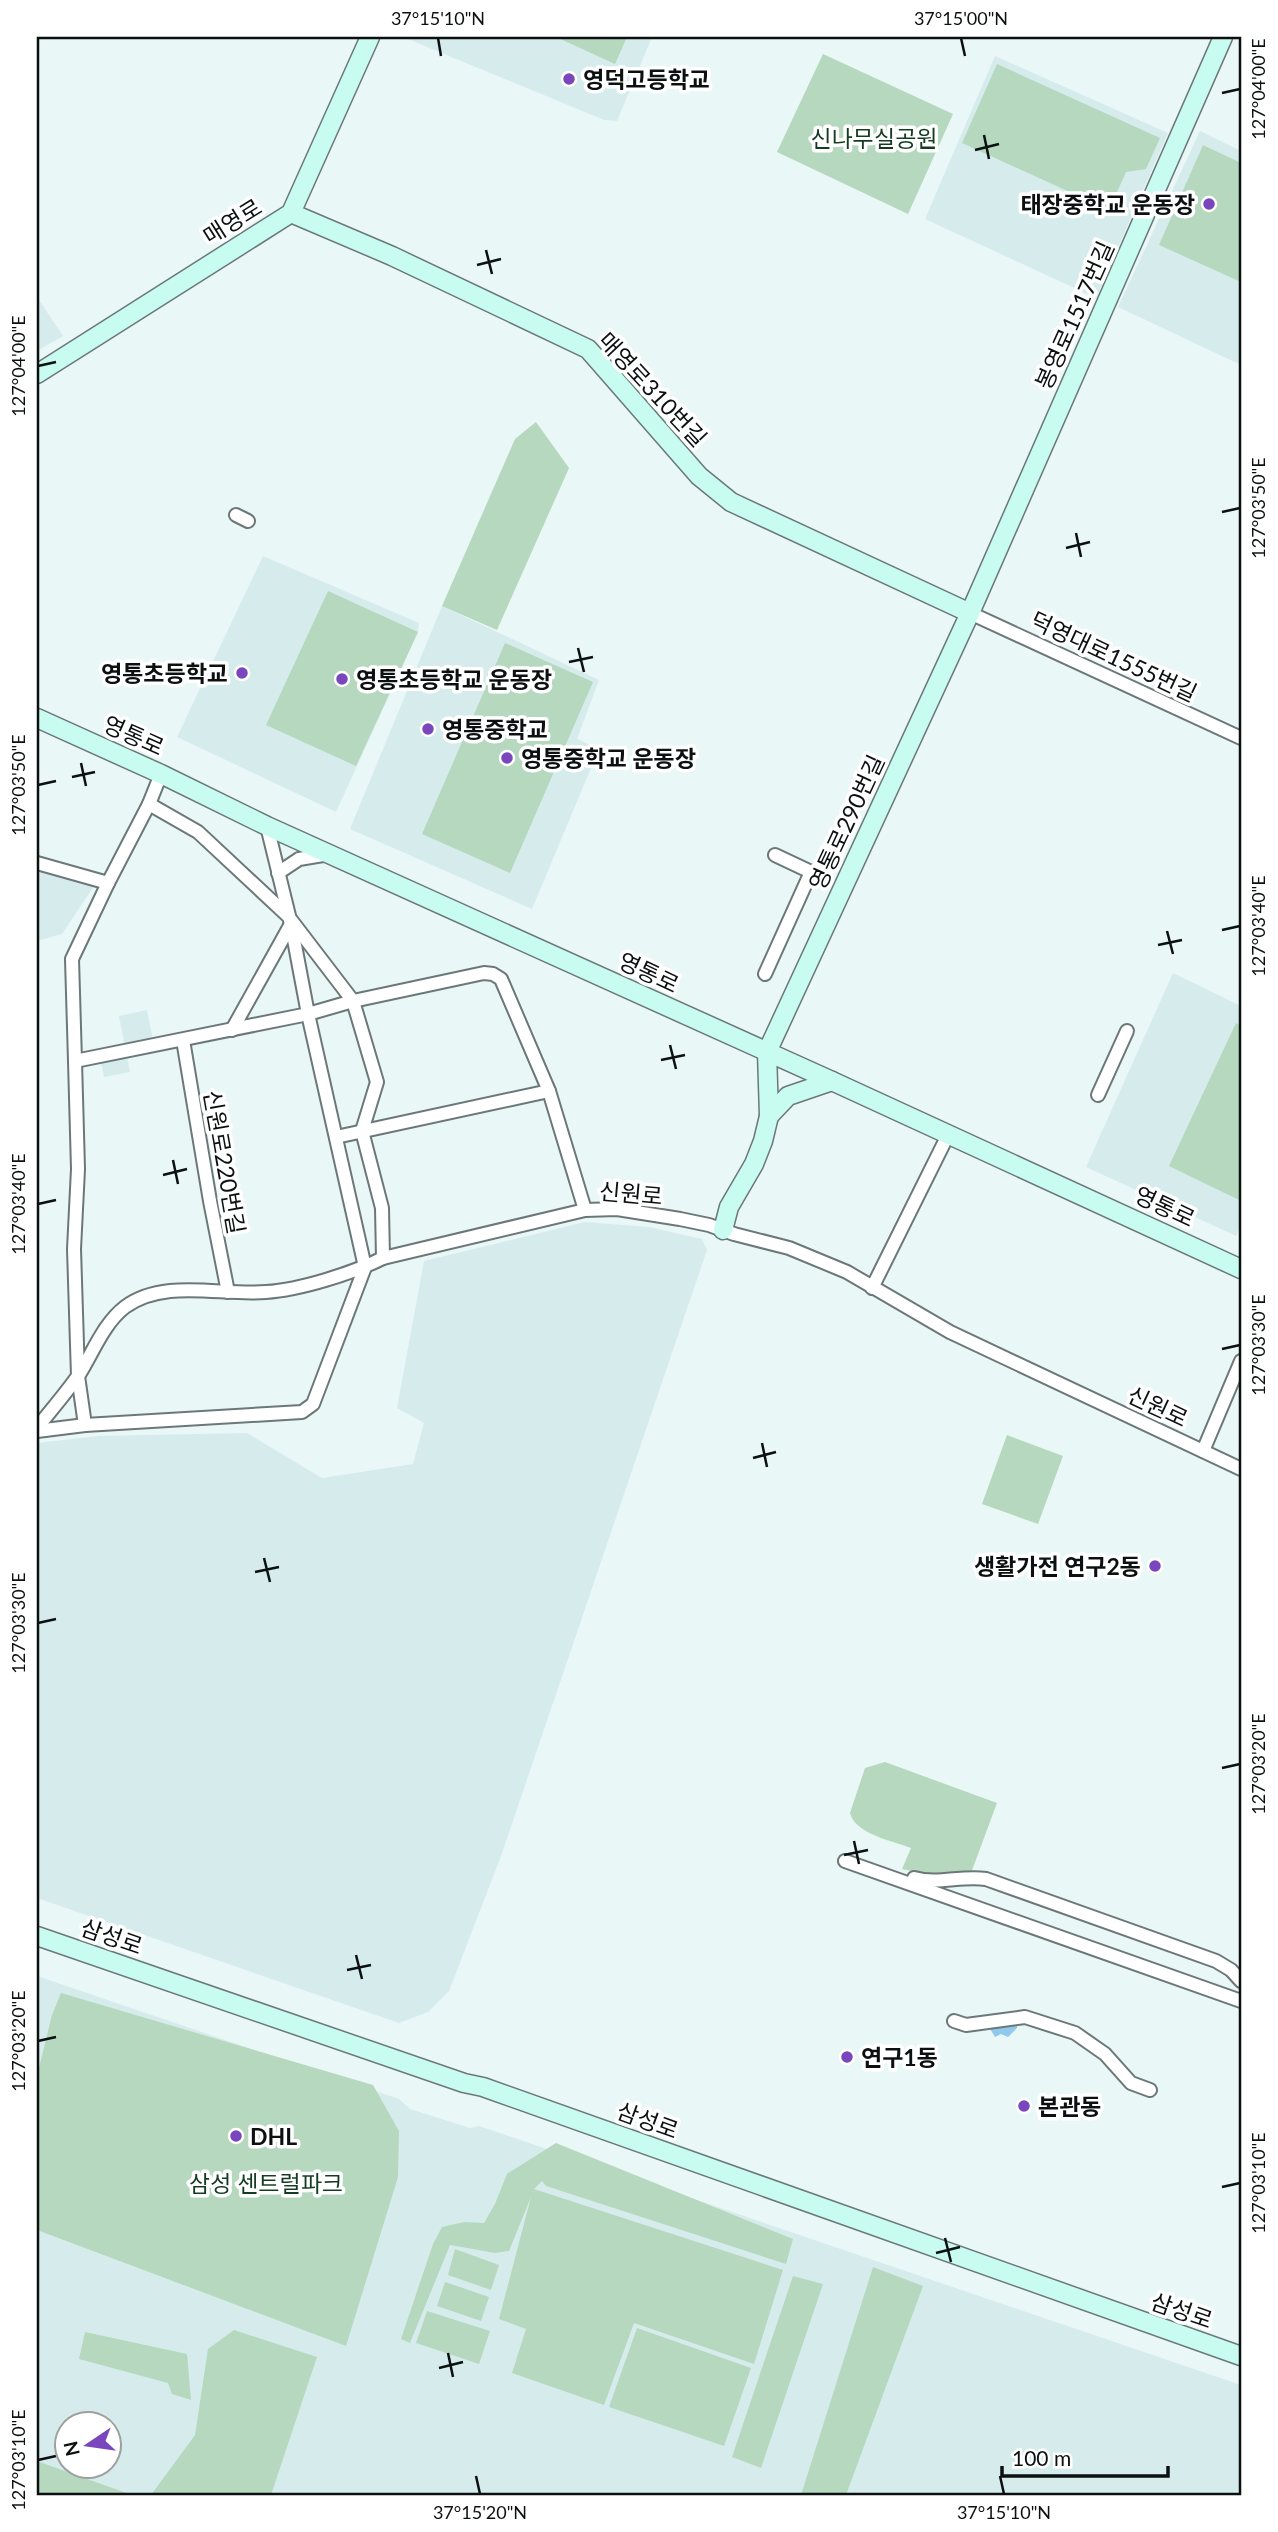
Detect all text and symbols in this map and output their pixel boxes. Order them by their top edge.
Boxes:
text: 37°15'10"N [391,7,485,29]
text: 37°15'00"N [914,7,1008,29]
text: 127°04'00"E [1247,38,1269,140]
place label: 영덕고등학교 [583,65,710,93]
marker: 영덕고등학교 [561,71,577,87]
park label: 신나무실공원 [811,124,937,152]
place label: 태장중학교 운동장 [1020,190,1195,218]
street label: 매영로 [198,192,266,250]
marker: 태장중학교 운동장 [1201,196,1217,212]
street label: 봉영로1517번길 [1029,237,1119,393]
text: 127°04'00"E [7,315,29,417]
street label: 매영로310번길 [593,326,713,452]
text: 127°03'50"E [1247,457,1269,559]
street label: 덕영대로1555번길 [1026,605,1202,707]
place label: 영통초등학교 [101,659,228,687]
marker: 영통초등학교 [234,665,250,681]
place label: 영통초등학교 운동장 [356,665,552,693]
marker: 영통초등학교 운동장 [334,671,350,687]
street label: 영통로 [99,709,169,761]
place label: 영통중학교 [442,715,548,743]
marker: 영통중학교 [420,721,436,737]
text: 127°03'50"E [7,734,29,836]
place label: 영통중학교 운동장 [521,744,696,772]
marker: 영통중학교 운동장 [499,750,515,766]
street label: 영통로290번길 [802,750,890,894]
text: 127°03'40"E [1247,875,1269,977]
street label: 영통로 [614,946,684,998]
street label: 신원로220번길 [199,1088,251,1236]
text: 127°03'40"E [7,1153,29,1255]
street label: 신원로 [598,1176,664,1210]
street label: 영통로 [1130,1180,1200,1232]
text: 127°03'30"E [1247,1294,1269,1396]
street label: 신원로 [1123,1380,1193,1432]
place label: 생활가전 연구2동 [974,1552,1141,1580]
marker: 생활가전 연구2동 [1147,1558,1163,1574]
text: 127°03'30"E [7,1572,29,1674]
text: 127°03'20"E [1247,1713,1269,1815]
street label: 삼성로 [77,1912,147,1960]
text: 127°03'20"E [7,1990,29,2092]
place label: 연구1동 [861,2043,938,2071]
marker: 연구1동 [839,2049,855,2065]
place label: 본관동 [1038,2092,1101,2120]
street label: 삼성로 [613,2096,683,2144]
marker: 본관동 [1016,2098,1032,2114]
place label: DHL [250,2122,297,2150]
marker: DHL [228,2128,244,2144]
text: 127°03'10"E [1247,2132,1269,2234]
park label: 삼성 센트럴파크 [189,2169,343,2197]
street label: 삼성로 [1147,2286,1217,2334]
text: 127°03'10"E [7,2409,29,2511]
north arrow [52,2410,122,2480]
scale bar [1002,2434,1168,2478]
text: N [58,2439,84,2459]
text: 100 m [1012,2445,1071,2470]
text: 37°15'20"N [433,2501,527,2523]
text: 37°15'10"N [957,2501,1051,2523]

